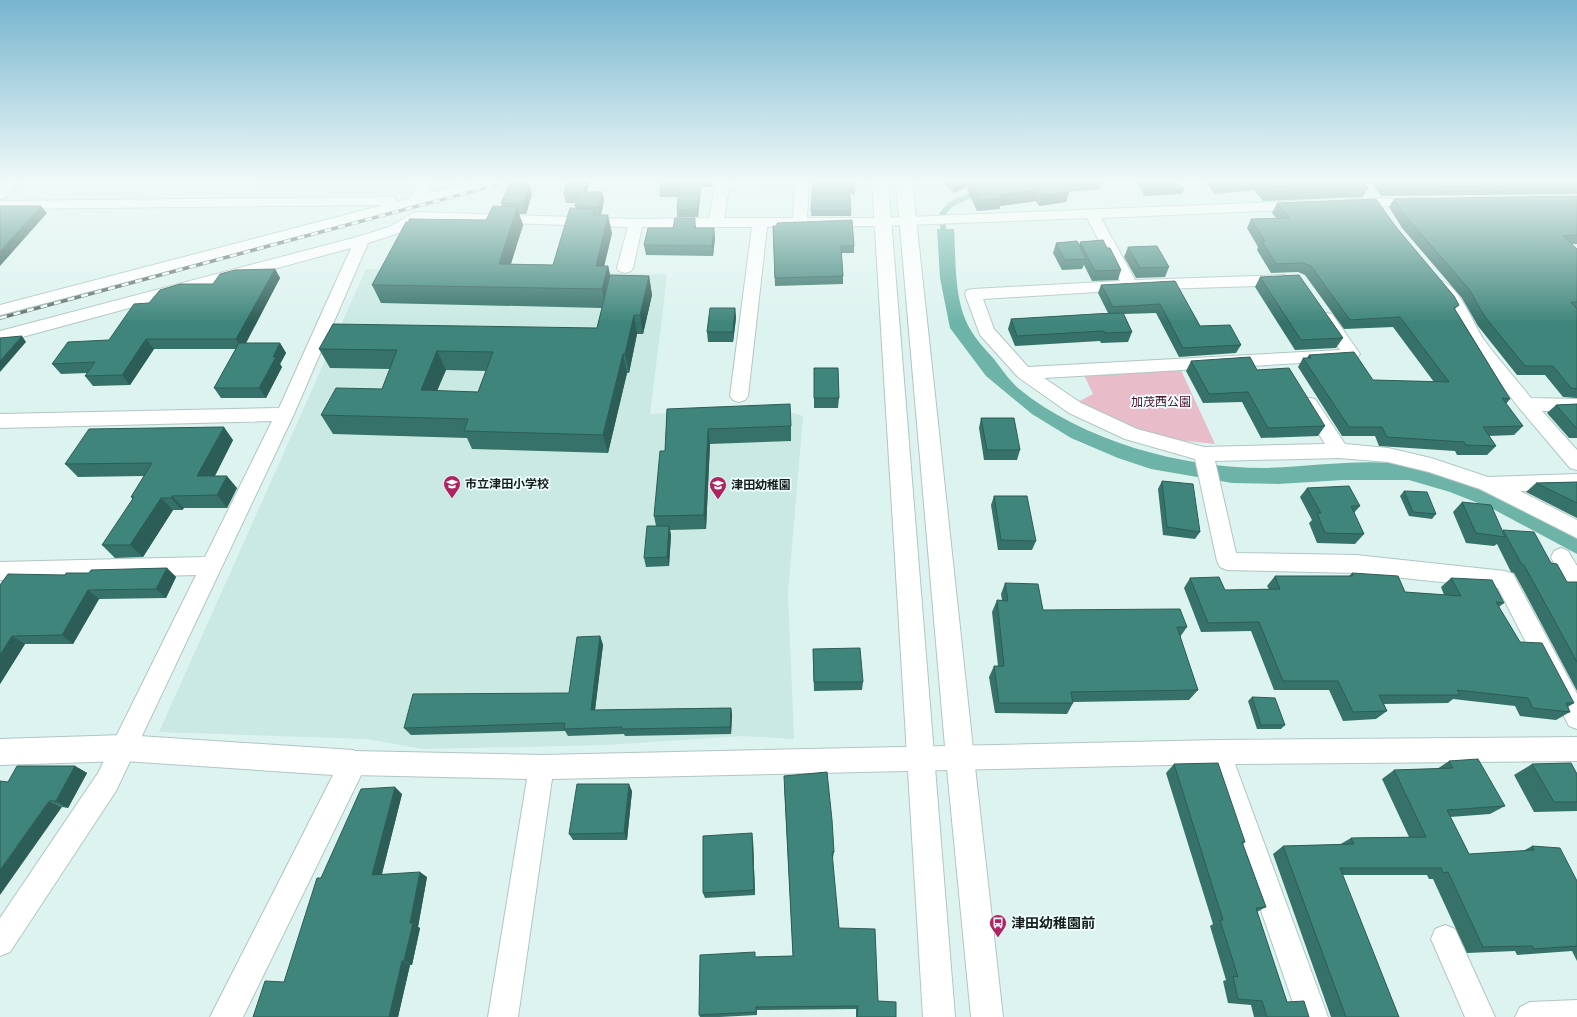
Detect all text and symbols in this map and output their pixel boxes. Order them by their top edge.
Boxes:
park label: 加茂西公園 [1131,395,1191,409]
school or university icon: 市立津田小学校 [442,474,462,499]
school or university icon: 津田幼稚園 [708,475,728,500]
place label: 市立津田小学校 [465,477,549,491]
place label: 津田幼稚園 [731,478,791,492]
bus stop icon: 津田幼稚園前 [988,913,1008,938]
place label: 津田幼稚園前 [1011,915,1095,931]

